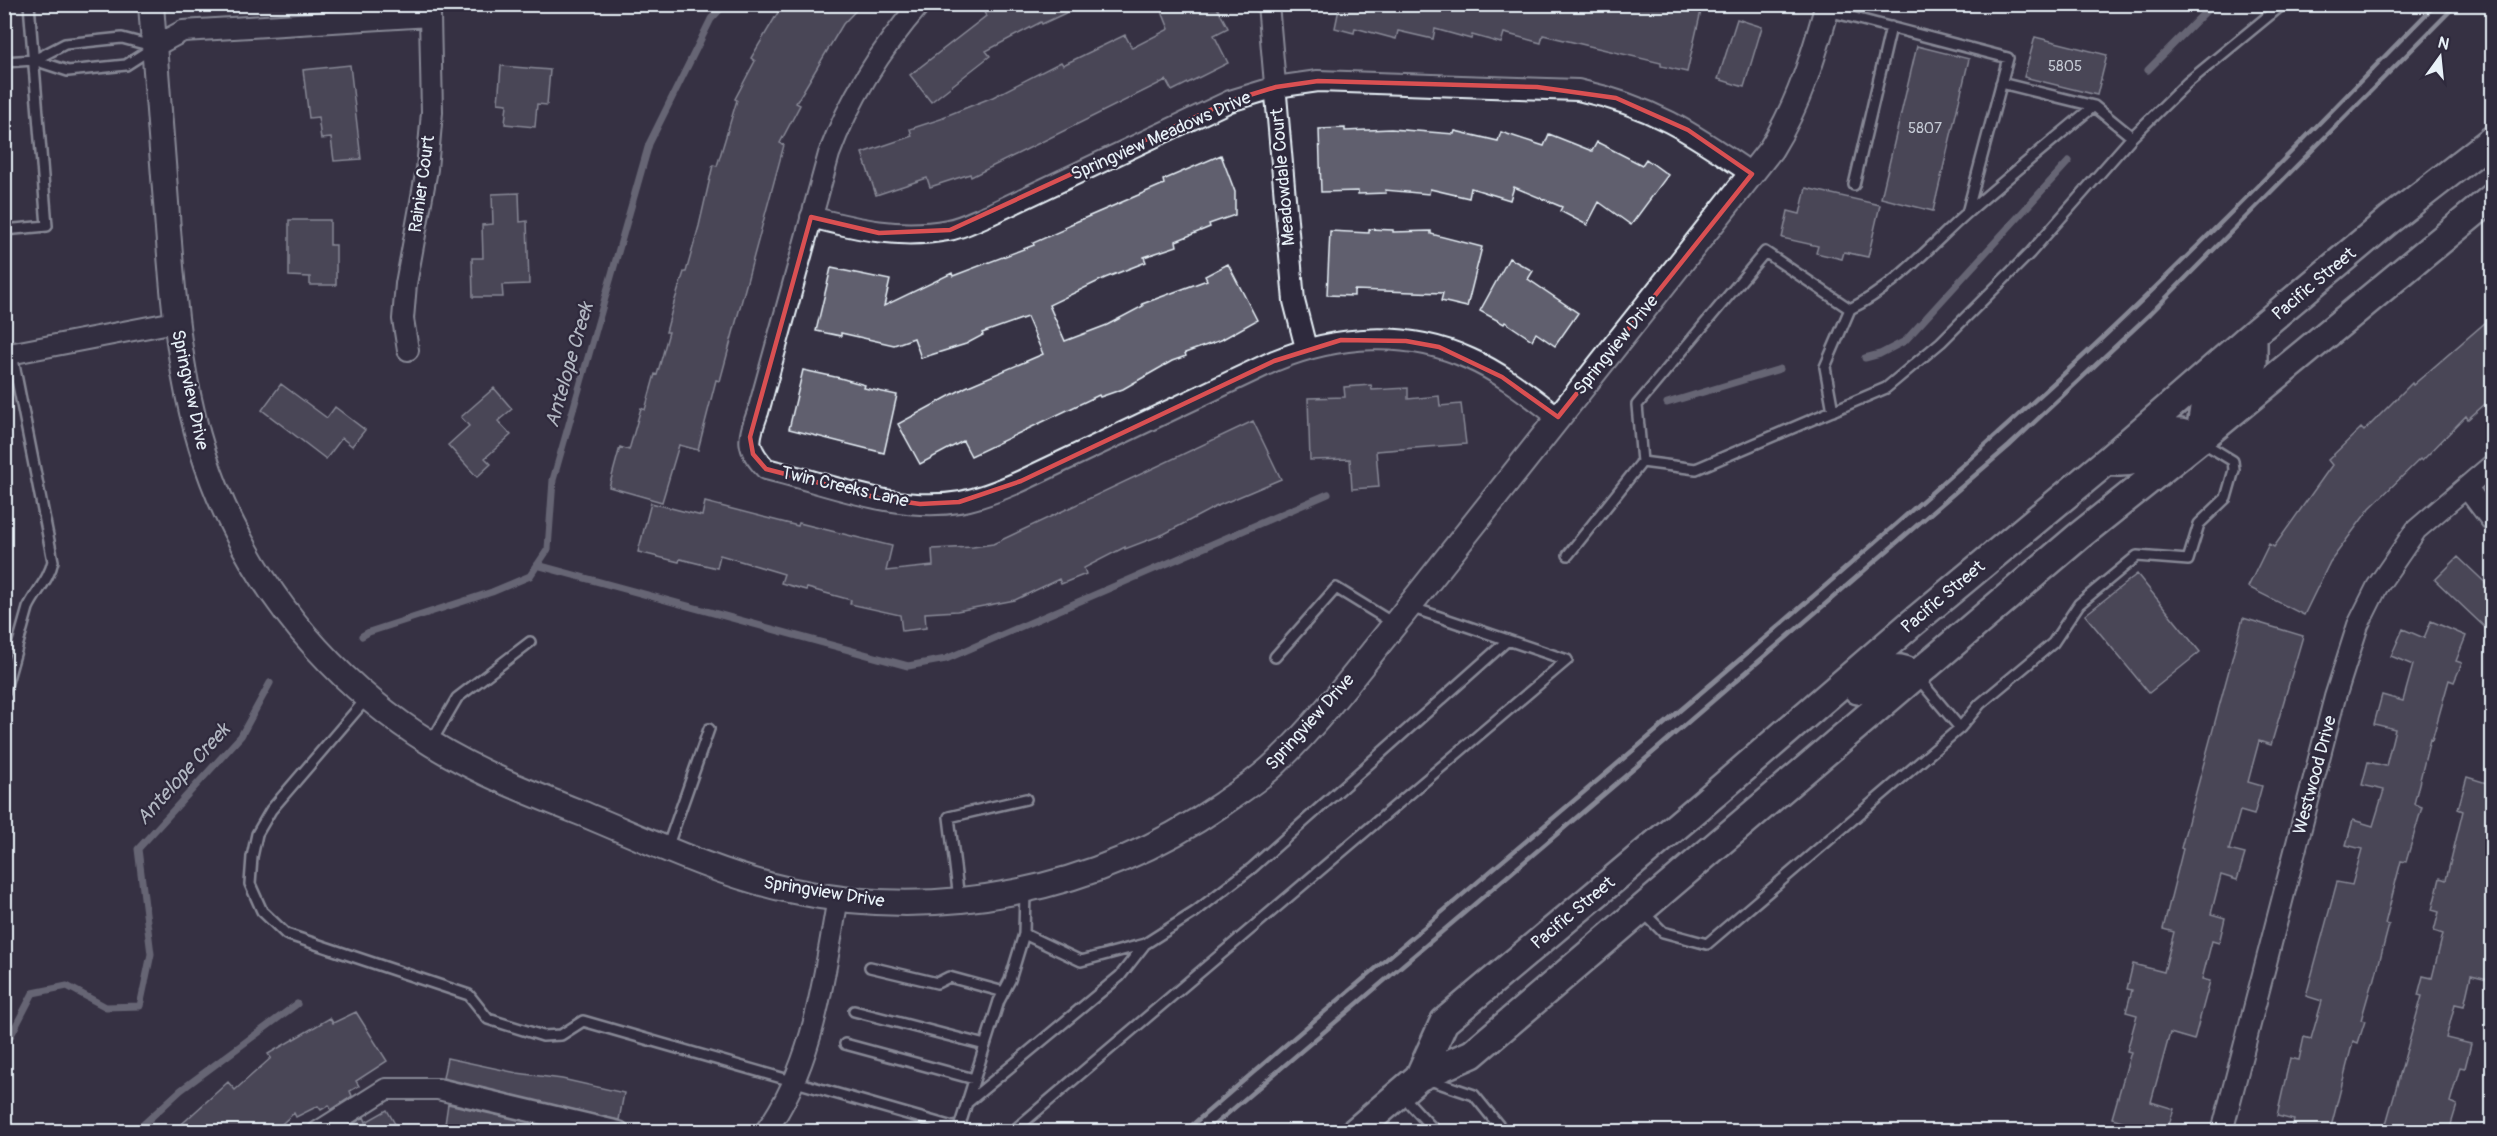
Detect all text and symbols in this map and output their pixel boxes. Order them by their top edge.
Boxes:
north arrow [2410,27,2470,87]
text: N [2436,32,2452,55]
house number: 5805 [2048,57,2082,76]
street label: Springview Meadows Drive [1067,86,1255,186]
street label: Meadowdale Court [1265,106,1300,247]
house number: 5807 [1908,119,1942,138]
street label: Rainier Court [404,133,440,234]
street label: Pacific Street [2267,242,2361,326]
street label: Springview Drive [1569,290,1664,400]
water label: Antelope Creek [539,298,599,430]
street label: Springview Drive [166,328,214,452]
street label: Twin Creeks Lane [779,461,911,513]
street label: Pacific Street [1896,555,1990,639]
street label: Springview Drive [1261,669,1360,775]
street label: Westwood Drive [2288,713,2342,837]
water label: Antelope Creek [131,717,236,830]
street label: Springview Drive [762,871,886,913]
street label: Pacific Street [1526,871,1620,955]

